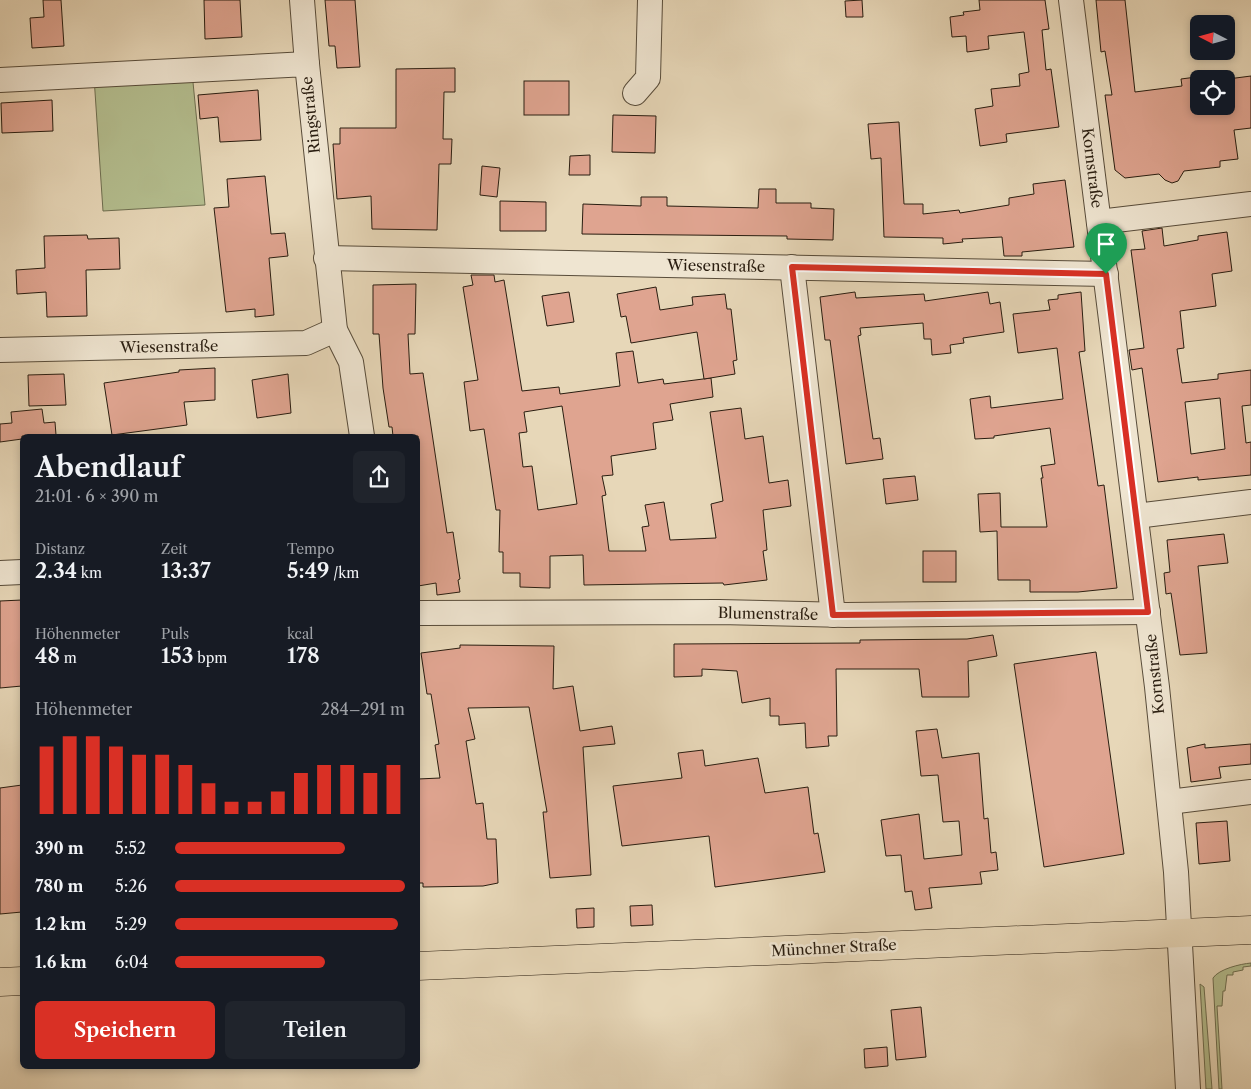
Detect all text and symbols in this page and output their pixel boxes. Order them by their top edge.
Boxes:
north arrow [1190,15,1235,60]
map controls [1190,15,1235,115]
button: locate [1190,70,1235,115]
street label: Ringstraße [297,75,324,155]
street label: Kornstraße [1078,127,1107,209]
pin [1085,223,1127,274]
icon: arrive [1092,230,1120,258]
street label: Wiesenstraße [666,255,765,276]
street label: Wiesenstraße [119,336,218,357]
text: Abendlauf [35,450,182,484]
button: share [353,451,405,503]
text: 21:01 · 6 × 390 m [35,486,158,506]
text: Distanz [35,540,85,558]
text: Zeit [161,540,188,558]
text: Tempo [287,540,334,558]
text: 2.34 [35,558,77,583]
text: 13:37 [161,558,211,583]
text: 5:49 [287,558,329,583]
text: km [77,564,102,582]
text: /km [329,564,359,582]
street label: Blumenstraße [718,603,818,624]
text: Höhenmeter [35,625,120,643]
text: Puls [161,625,189,643]
text: kcal [287,625,313,643]
street label: Kornstraße [1141,633,1168,715]
text: 48 [35,643,60,668]
text: 153 [161,643,194,668]
text: 178 [287,643,320,668]
text: m [60,649,77,667]
text: bpm [194,649,227,667]
text: Höhenmeter [35,699,132,719]
text: 284–291 m [321,699,405,719]
text: 390 m [35,838,84,858]
text: 5:52 [115,838,146,858]
text: 780 m [35,876,83,896]
text: 5:26 [115,876,147,896]
text: 1.2 km [35,914,87,934]
text: 5:29 [115,914,147,934]
street label: Münchner Straße [771,935,897,960]
text: 1.6 km [35,952,87,972]
text: 6:04 [115,952,148,972]
button: Speichern [35,1001,215,1059]
button: Teilen [225,1001,405,1059]

